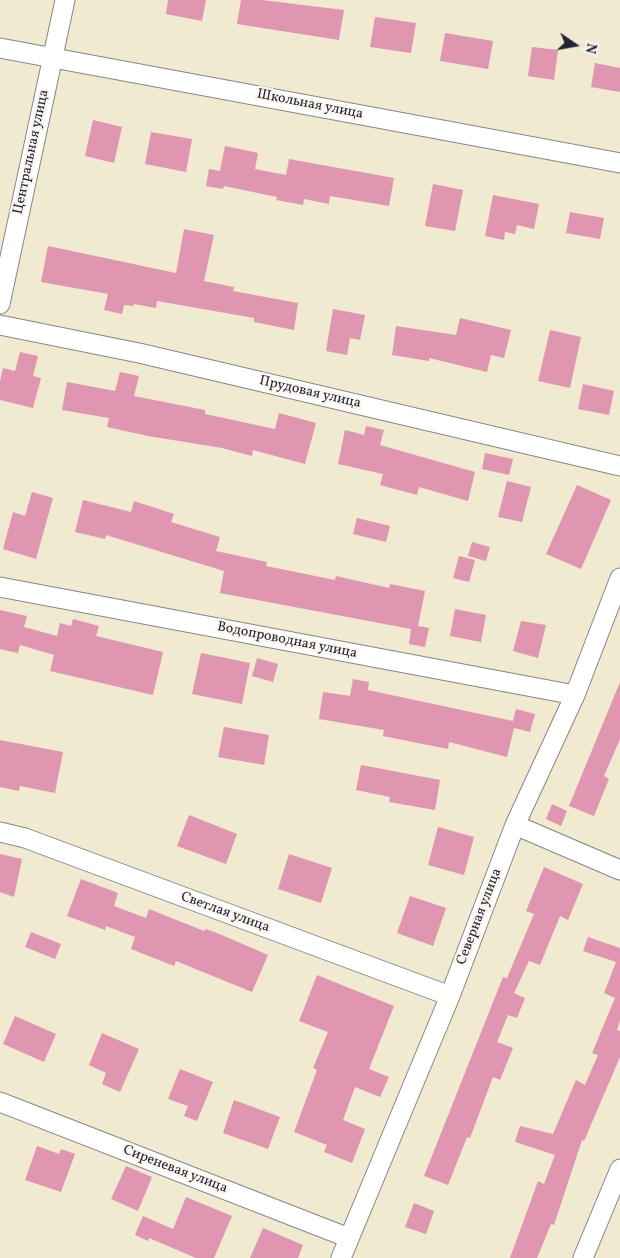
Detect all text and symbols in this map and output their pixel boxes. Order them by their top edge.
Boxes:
north arrow [550,20,600,70]
text: N [580,41,601,55]
street label: Школьная улица [255,86,365,124]
street label: Центральная улица [11,88,53,216]
street label: Прудовая улица [257,373,363,413]
street label: Водопроводная улица [216,619,358,663]
street label: Северная улица [454,866,506,968]
street label: Светлая улица [178,889,272,937]
street label: Сиреневая улица [120,1142,230,1198]

